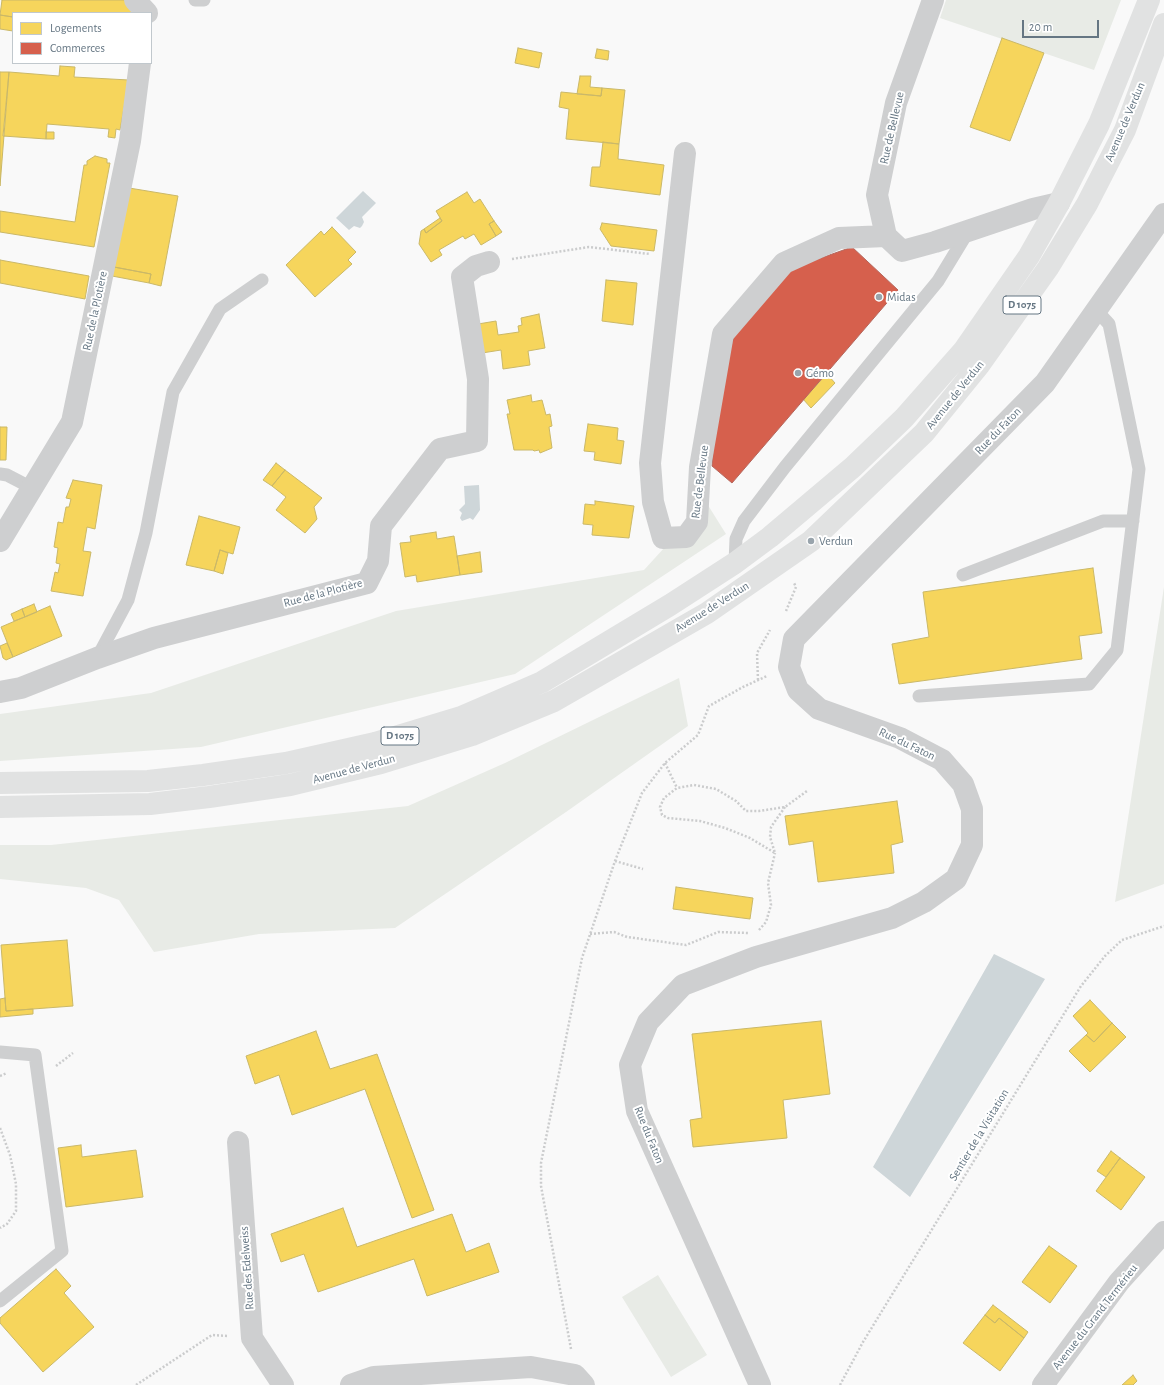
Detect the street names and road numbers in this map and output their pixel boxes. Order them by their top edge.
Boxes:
street label: Avenue de Verdun [1102,80,1148,164]
street label: Rue de Bellevue [877,90,907,166]
street label: Rue de la Plotière [80,270,110,352]
road number: D 1075 [1003,296,1041,314]
street label: Avenue de Verdun [923,358,987,432]
street label: Rue du Faton [972,404,1024,458]
street label: Rue de Bellevue [688,444,712,520]
street label: Rue de la Plotière [282,576,364,610]
street label: Avenue de Verdun [672,578,752,636]
street label: Rue du Faton [877,725,937,763]
road number: D 1075 [381,727,419,745]
street label: Avenue de Verdun [311,751,397,787]
street label: Sentier de la Visitation [946,1086,1012,1184]
street label: Rue du Faton [631,1104,667,1166]
street label: Rue des Edelweiss [237,1226,257,1310]
street label: Avenue du Grand Termérieu [1049,1261,1141,1373]

